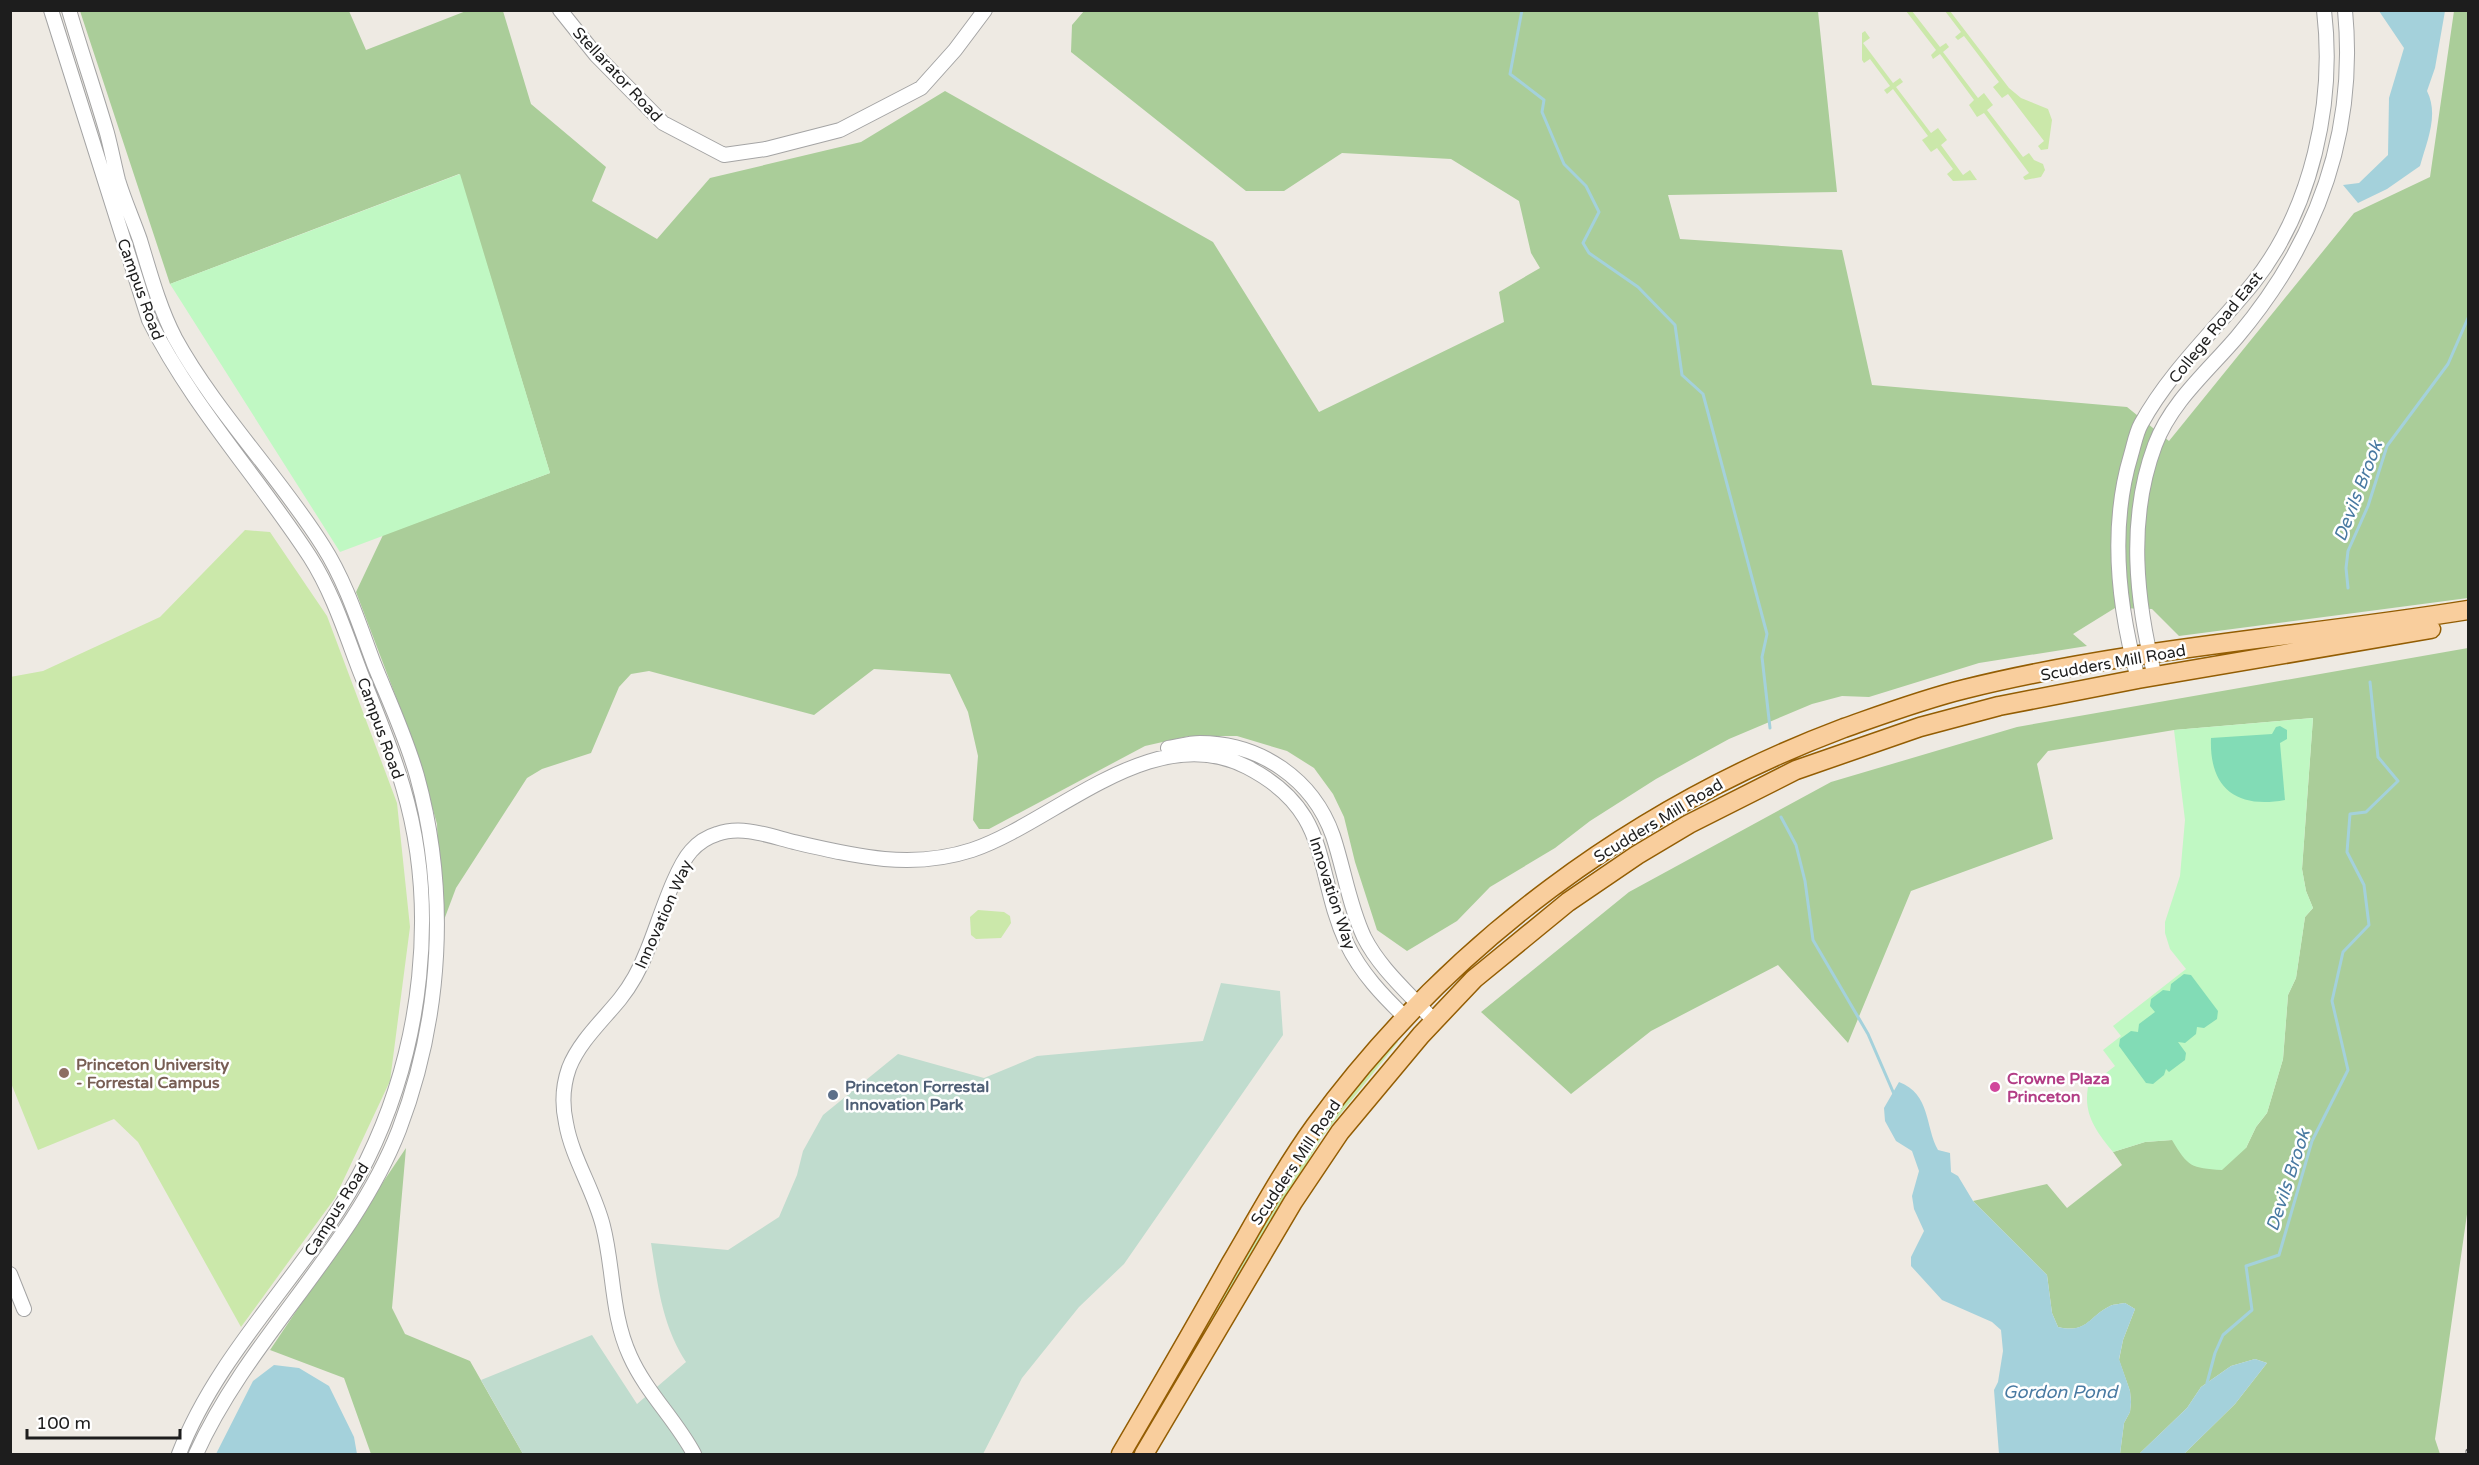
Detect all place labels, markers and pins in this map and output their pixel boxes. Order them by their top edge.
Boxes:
place label: Princeton University - Forrestal Campus [76,1055,229,1093]
marker: Princeton University - Forrestal Campus [57,1066,71,1080]
place label: Crowne Plaza Princeton [2007,1069,2110,1107]
place label: Princeton Forrestal Innovation Park [845,1077,989,1115]
marker: Crowne Plaza Princeton [1988,1080,2002,1094]
marker: Princeton Forrestal Innovation Park [826,1088,840,1102]

